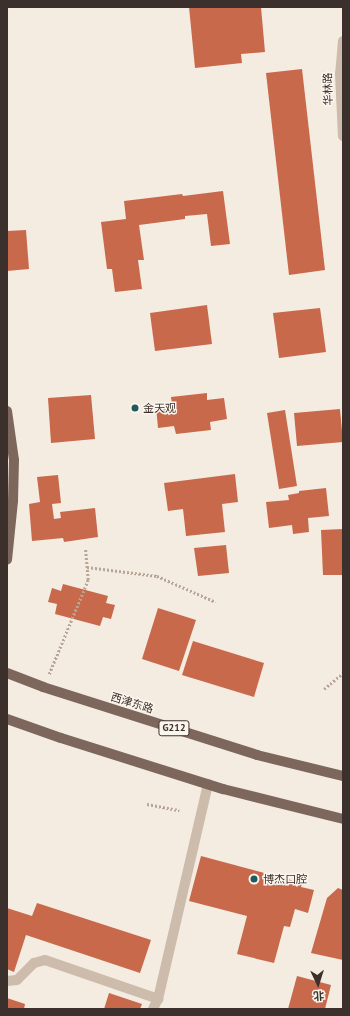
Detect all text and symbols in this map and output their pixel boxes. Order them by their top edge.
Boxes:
street label: 华林路 [321,72,335,106]
place label: 金天观 [143,401,176,415]
marker: 金天观 [130,403,140,413]
street label: 西津东路 [109,690,155,716]
road number: G212 [158,720,190,736]
place label: 博杰口腔 [263,872,307,886]
marker: 博杰口腔 [248,873,260,885]
north arrow [298,964,338,1004]
text: 北 [313,989,325,1003]

